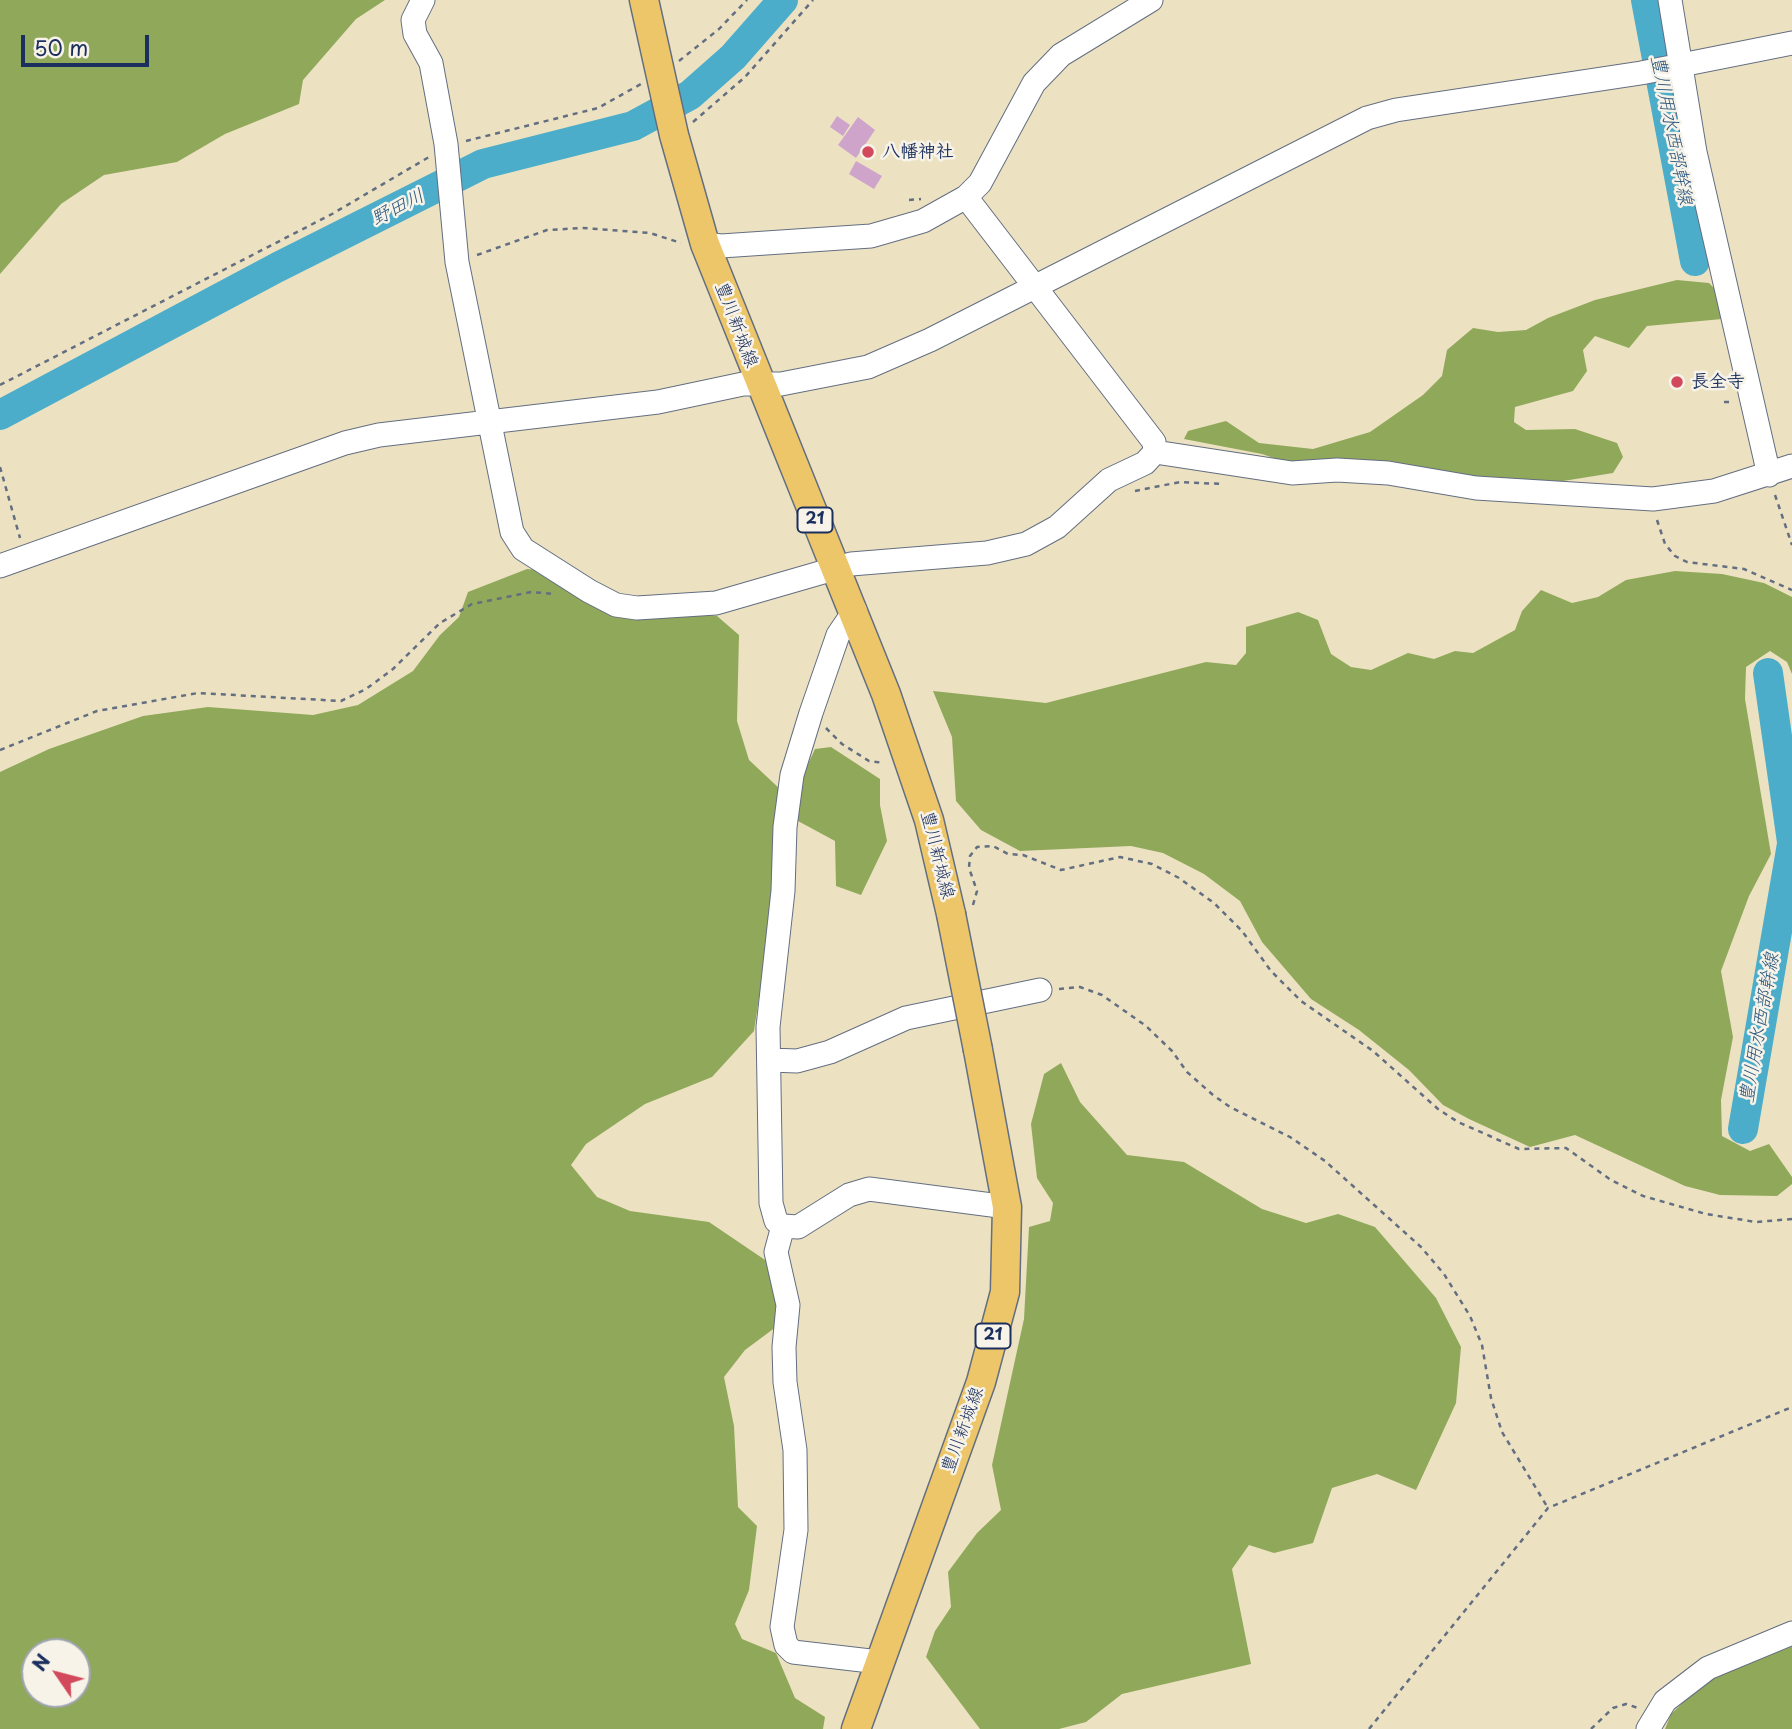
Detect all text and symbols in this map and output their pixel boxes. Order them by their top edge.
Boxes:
scale bar [24,21,152,65]
text: 50 m [34,31,88,63]
water label: 豊川用水西部幹線 [1645,53,1697,207]
place label: 八幡神社 [882,141,954,163]
marker: 八幡神社 [860,144,876,160]
water label: 野田川 [367,185,429,231]
street label: 豊川新城線 [710,279,762,371]
place label: 長全寺 [1691,371,1745,393]
marker: 長全寺 [1669,374,1685,390]
road number: 21 [798,508,832,533]
street label: 豊川新城線 [916,809,958,901]
water label: 豊川用水西部幹線 [1736,951,1784,1105]
road number: 21 [976,1324,1010,1348]
street label: 豊川新城線 [937,1384,989,1476]
north arrow [21,1638,91,1708]
text: N [25,1648,56,1676]

